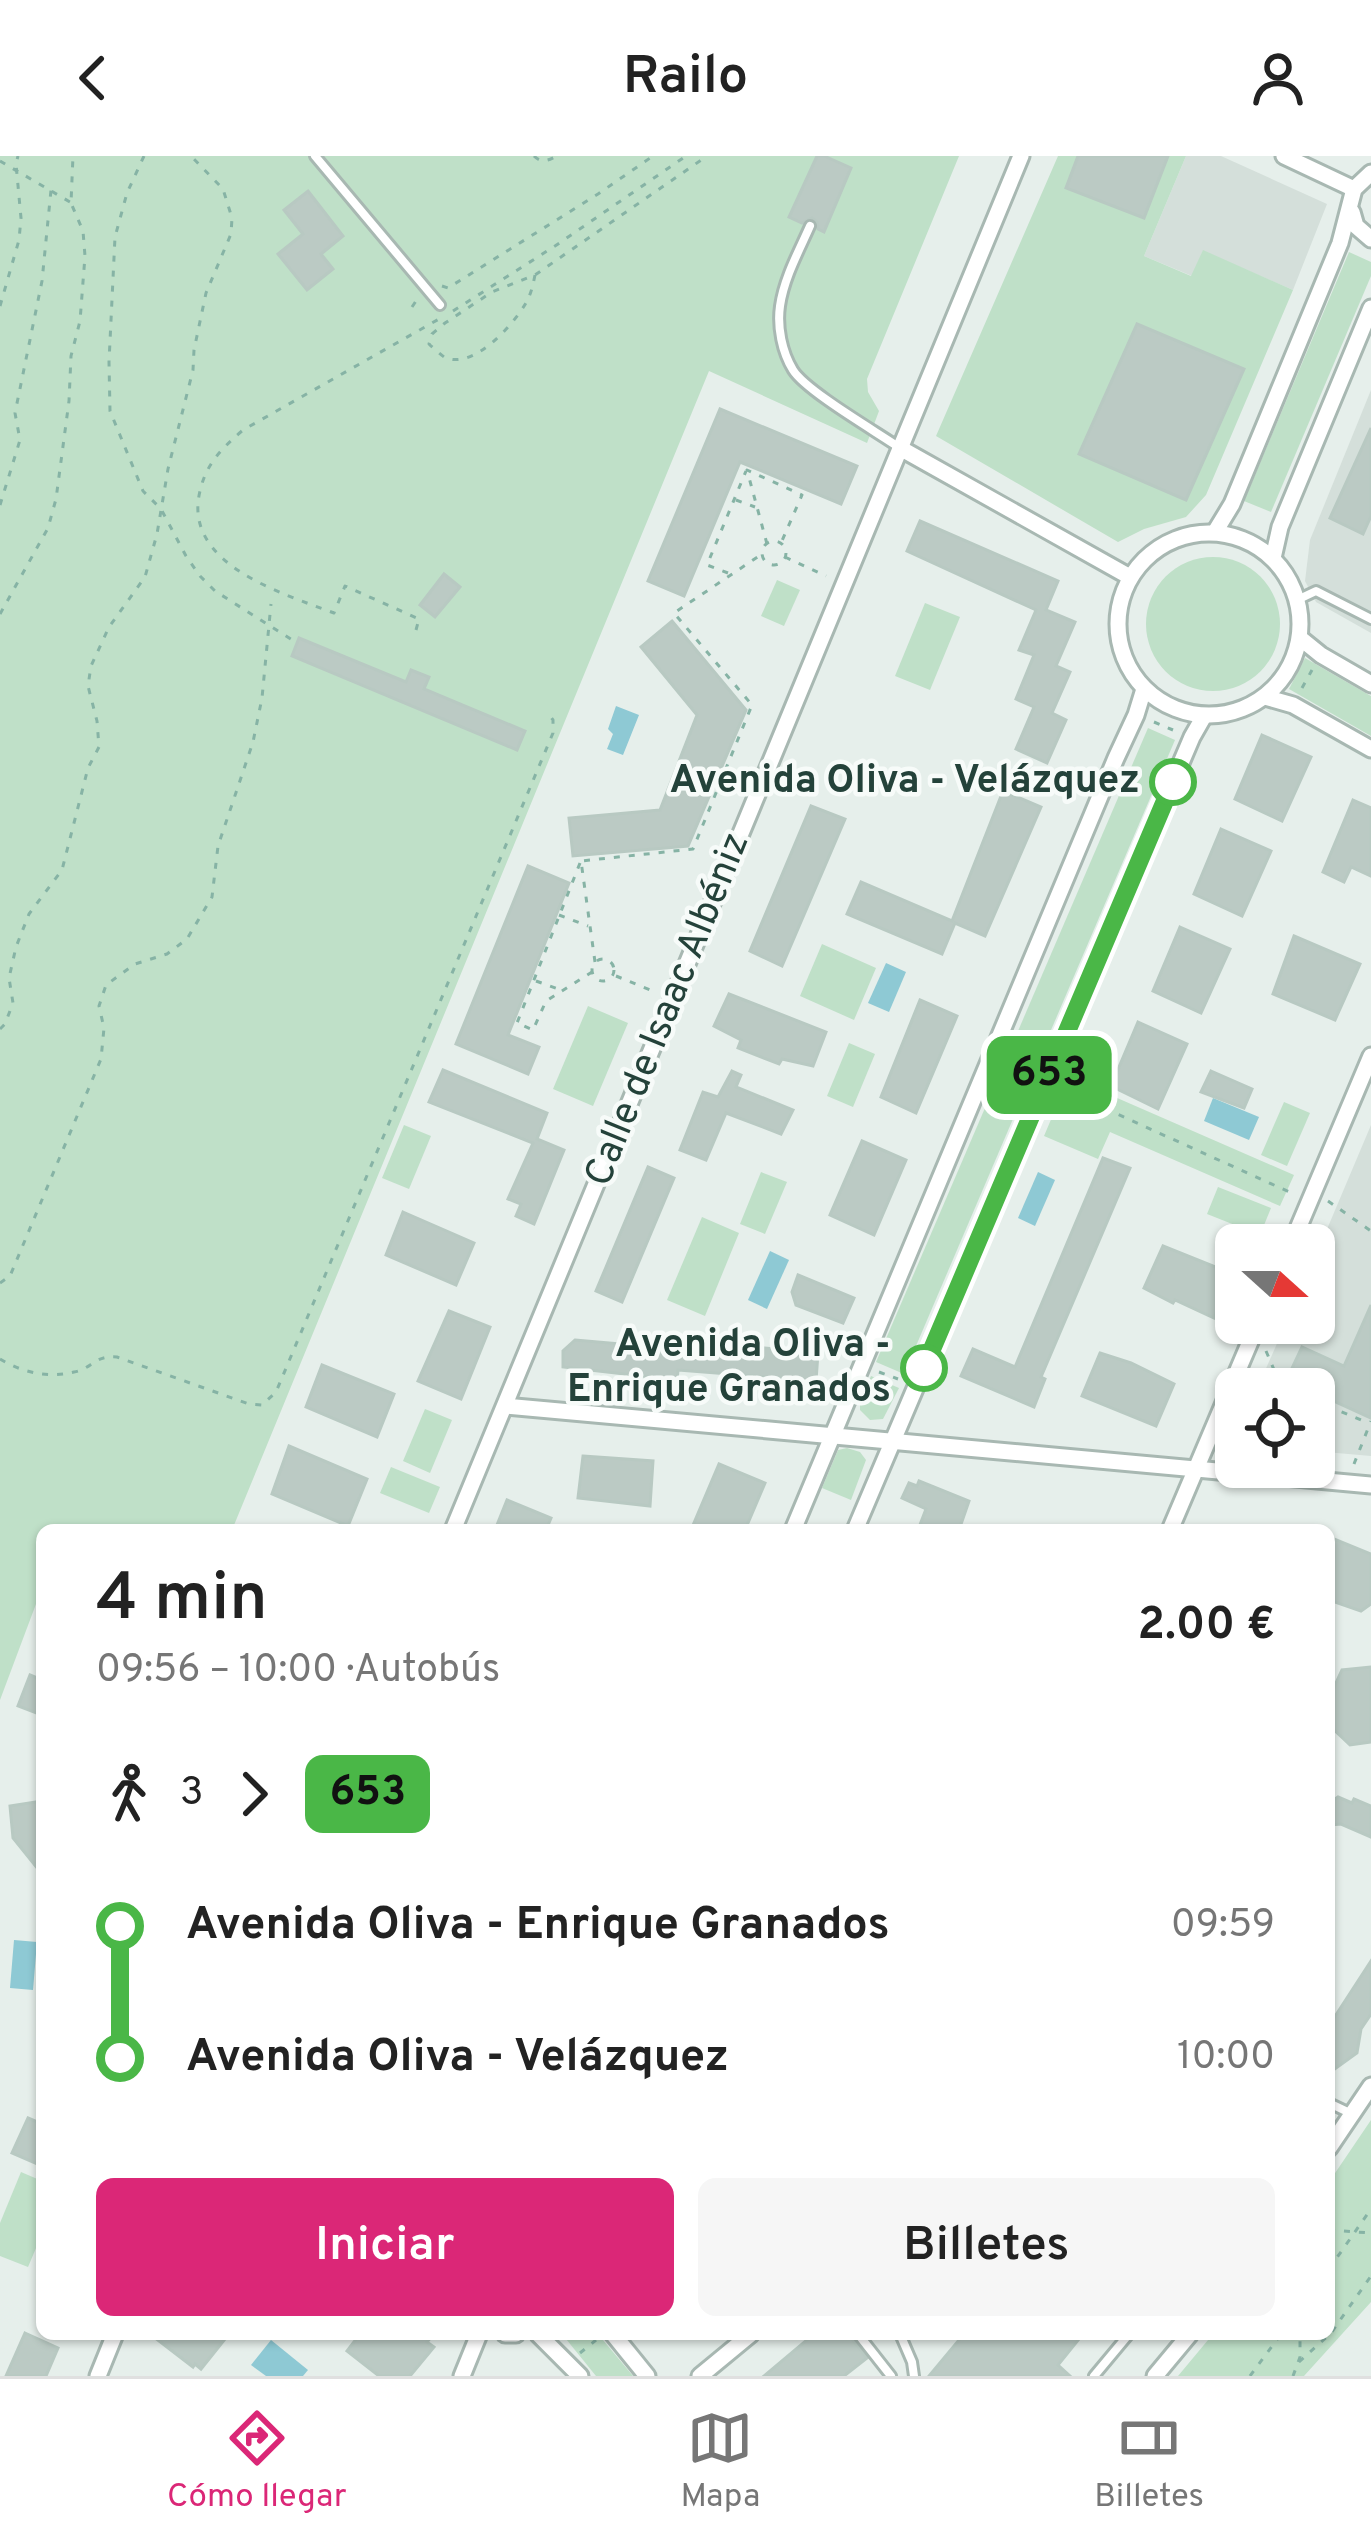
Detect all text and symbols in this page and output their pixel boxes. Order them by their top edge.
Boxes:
text: Railo [623,44,748,113]
icon: back [60,45,126,111]
icon: person [1245,45,1311,111]
place label: Avenida Oliva - Velázquez [669,758,1140,807]
marker: Avenida Oliva - Velázquez [1151,760,1195,804]
street label: Calle de Isaac Albéniz [576,826,762,1194]
line badge: 653 [980,1036,1118,1114]
text: 653 [1011,1048,1087,1101]
north arrow [1215,1224,1335,1344]
map controls [1215,1224,1335,1488]
place label: Avenida Oliva - Enrique Granados [567,1322,891,1416]
marker: Avenida Oliva - Enrique Granados [902,1346,946,1390]
button: locate [1215,1368,1335,1488]
text: 4 min [96,1560,268,1643]
text: 2.00 € [1137,1598,1275,1655]
text: 09:56 – 10:00 · Autobús [96,1647,500,1696]
icon: walk [96,1761,162,1827]
icon: forward [221,1761,287,1827]
text: 653 [329,1767,406,1820]
text: 3 [180,1770,203,1819]
text: Avenida Oliva - Enrique Granados [186,1898,890,1955]
text: 09:59 [1171,1902,1275,1951]
text: Avenida Oliva - Velázquez [186,2030,729,2087]
text: 10:00 [1177,2034,1275,2083]
button: Iniciar [96,2178,674,2316]
button: Billetes [698,2178,1275,2316]
tab: Cómo llegar [167,2405,347,2519]
tab: Mapa [681,2405,760,2519]
tab: Billetes [1094,2405,1204,2519]

